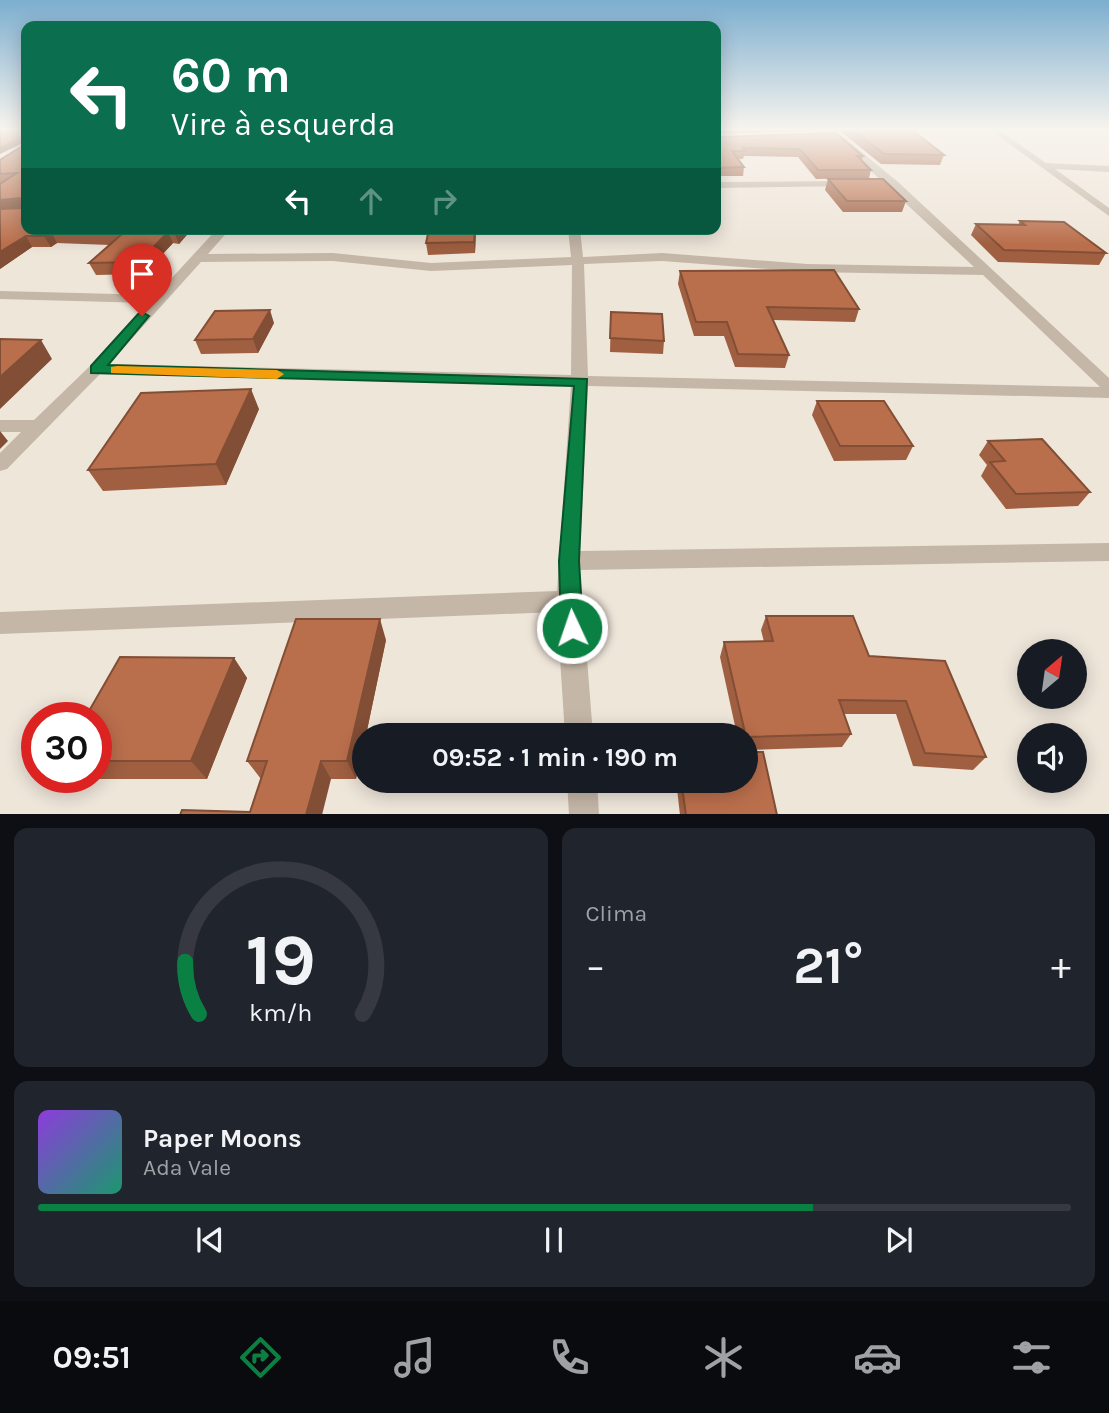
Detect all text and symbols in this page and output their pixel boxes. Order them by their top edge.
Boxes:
text: 60 m [171,47,291,104]
icon: left [56,49,147,140]
text: Vire à esquerda [171,106,395,143]
icon: left [279,182,317,220]
icon: ahead [352,182,390,220]
icon: right [425,182,463,220]
pin [112,244,172,316]
icon: arrive [123,255,161,293]
position arrow [535,591,609,665]
north arrow [1017,639,1087,709]
map controls [1017,639,1087,793]
speed limit sign: 30 [21,702,112,793]
button: sound [1017,723,1087,793]
text: 09:52 · 1 min · 190 m [432,742,678,773]
text: Clima [586,900,647,927]
text: 19 [246,917,316,1002]
text: 21° [793,935,863,996]
text: − [586,944,605,989]
text: + [1051,944,1071,989]
text: km/h [249,997,312,1026]
text: Paper Moons [143,1123,302,1154]
text: Ada Vale [143,1154,231,1181]
icon: previous [191,1221,229,1259]
icon: pause [535,1221,573,1259]
icon: next [880,1221,918,1259]
icon: directions [236,1333,285,1382]
icon: music [390,1333,439,1382]
icon: phone [545,1333,594,1382]
icon: climate [699,1333,748,1382]
icon: car [853,1333,902,1382]
icon: filters [1007,1333,1056,1382]
text: 09:51 [53,1339,131,1376]

